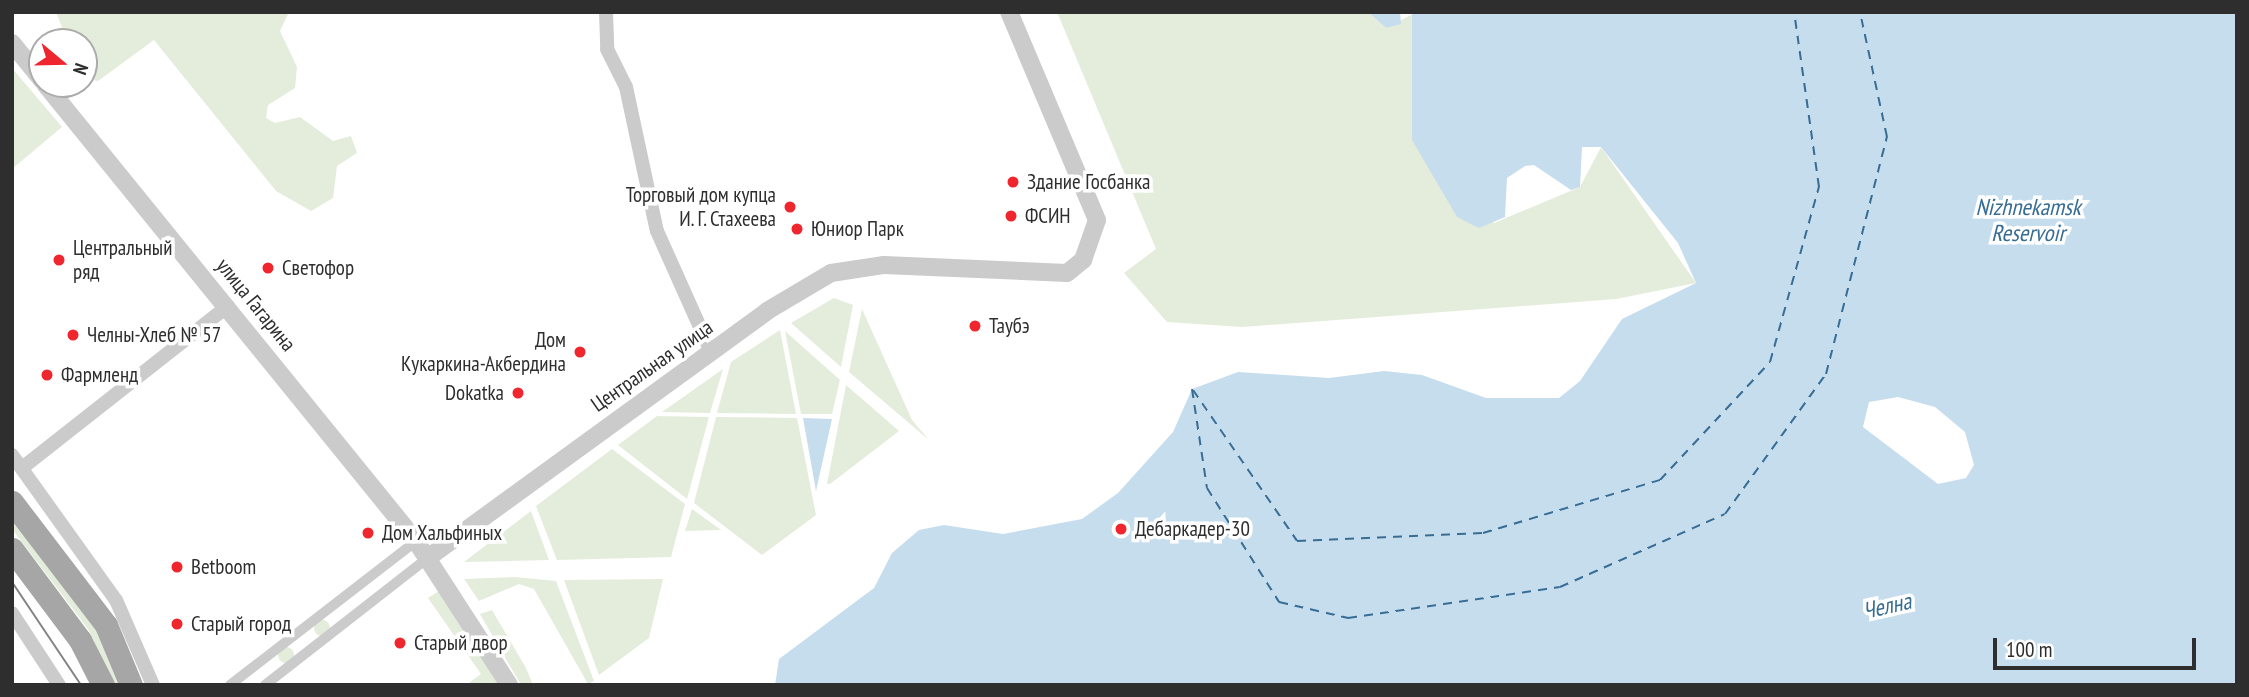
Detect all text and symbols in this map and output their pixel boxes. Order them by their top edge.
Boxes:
north arrow [28,28,98,98]
text: N [68,60,94,78]
place label: Здание Госбанка [1027,169,1150,195]
marker: Здание Госбанка [1005,174,1021,190]
place label: Торговый дом купца И. Г. Стахеева [626,182,776,232]
water label: Nizhnekamsk Reservoir [1975,193,2081,247]
marker: Торговый дом купца И. Г. Стахеева [782,199,798,215]
place label: ФСИН [1025,203,1071,229]
marker: ФСИН [1003,208,1019,224]
place label: Юниор Парк [811,216,904,242]
marker: Юниор Парк [789,221,805,237]
place label: Центральный ряд [73,235,172,285]
marker: Центральный ряд [51,252,67,268]
street label: улица Гагарина [211,254,301,356]
place label: Светофор [282,255,354,281]
marker: Светофор [260,260,276,276]
place label: Таубэ [989,313,1030,339]
street label: Центральная улица [586,315,718,417]
marker: Таубэ [967,318,983,334]
place label: Челны-Хлеб № 57 [87,322,221,348]
marker: Челны-Хлеб № 57 [65,327,81,343]
place label: Дом Кукаркина-Акбердина [401,327,566,377]
marker: Дом Кукаркина-Акбердина [572,344,588,360]
place label: Фармленд [61,362,138,388]
marker: Фармленд [39,367,55,383]
place label: Dokatka [445,380,504,406]
marker: Dokatka [510,385,526,401]
place label: Дебаркадер-30 [1135,516,1250,542]
place label: Дом Хальфиных [382,520,503,546]
marker: Дебаркадер-30 [1113,521,1129,537]
marker: Дом Хальфиных [360,525,376,541]
place label: Betboom [191,554,256,580]
marker: Betboom [169,559,185,575]
water label: Челна [1860,587,1914,625]
place label: Старый город [191,611,291,637]
marker: Старый город [169,616,185,632]
scale bar [1997,624,2200,668]
place label: Старый двор [414,630,508,656]
marker: Старый двор [392,635,408,651]
text: 100 m [2006,636,2052,663]

